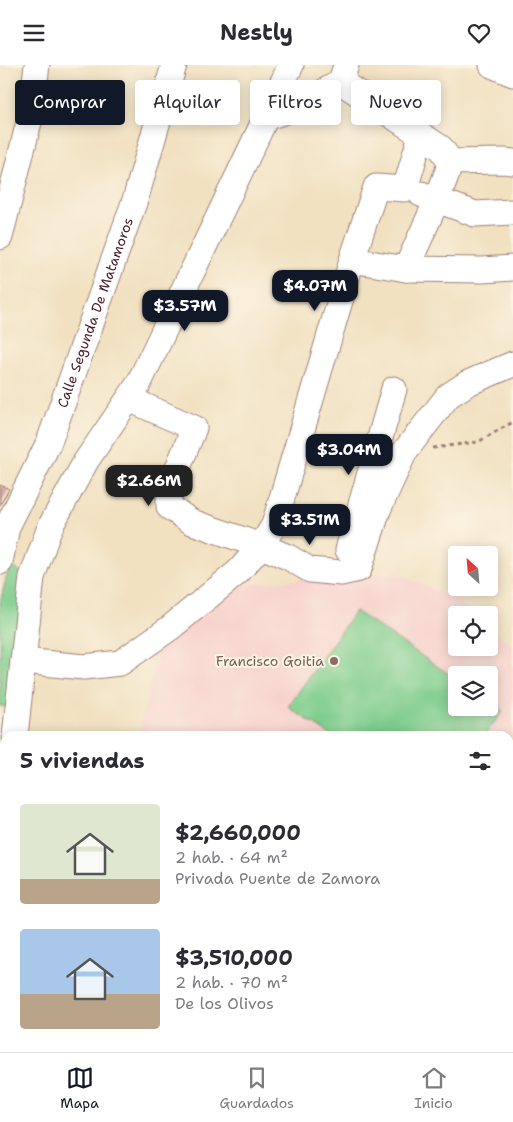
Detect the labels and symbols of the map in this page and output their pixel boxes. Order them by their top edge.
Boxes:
street label: Calle Segunda De Matamoros [53,215,137,410]
pin: $4.07M [274,269,356,312]
pin: $3.57M [144,289,226,332]
pin: $3.04M [308,433,390,476]
pin: $2.66M [108,465,190,507]
pin: $3.51M [269,503,351,546]
north arrow [448,546,498,596]
place label: Francisco Goitia [216,652,324,670]
marker: Francisco Goitia [328,655,340,667]

